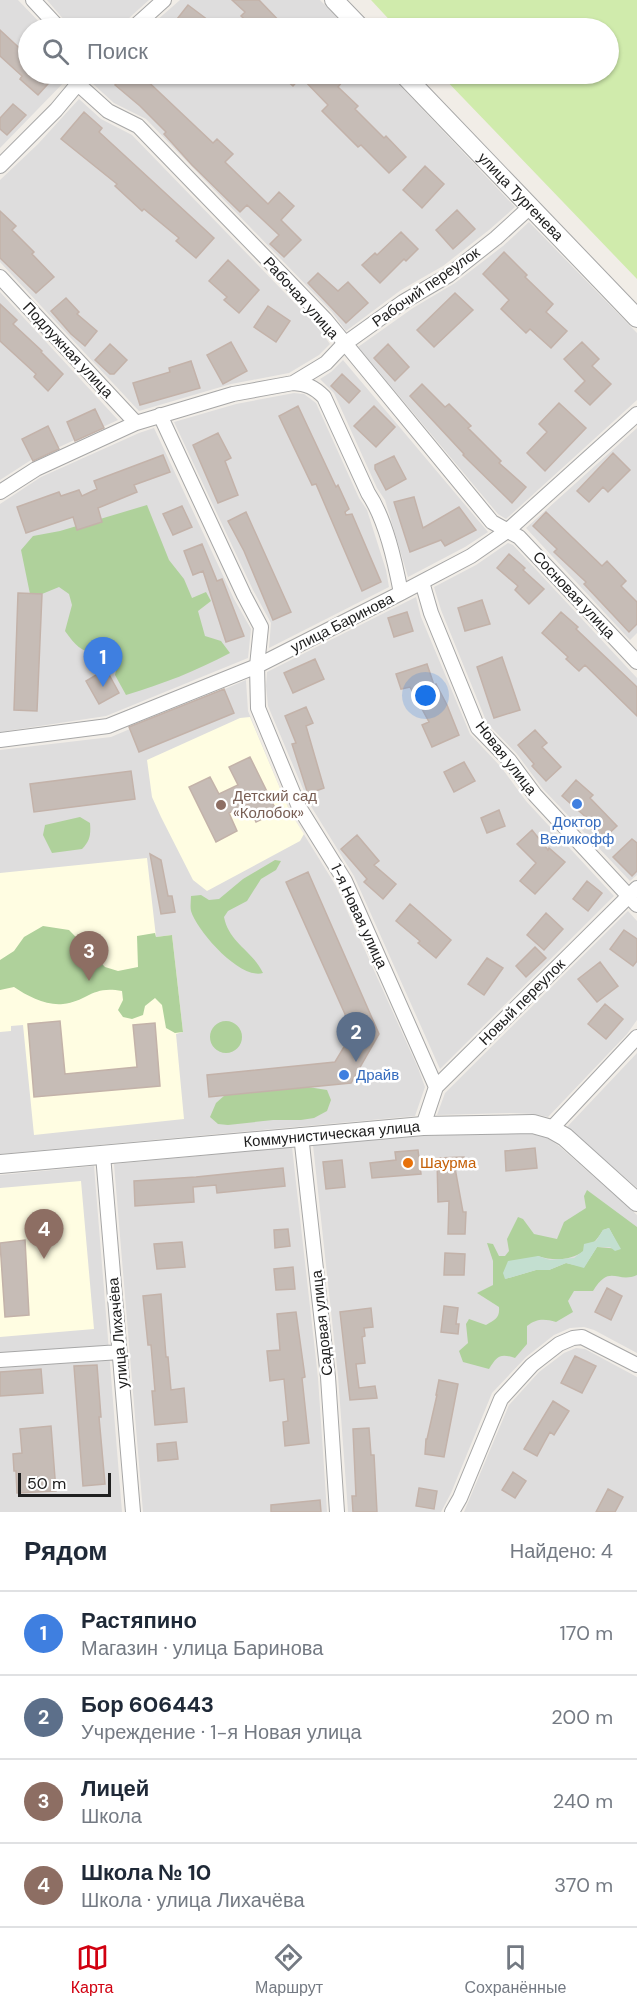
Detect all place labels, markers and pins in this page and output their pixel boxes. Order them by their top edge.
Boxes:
pin: 1 [84,638,122,687]
place label: Детский сад «Колобок» [233,786,317,823]
marker: Доктор Великофф [570,797,584,811]
marker: Детский сад «Колобок» [214,798,228,812]
place label: Доктор Великофф [540,812,614,849]
pin: 3 [70,932,109,981]
pin: 2 [336,1012,376,1062]
place label: Драйв [356,1065,399,1085]
marker: Драйв [337,1068,351,1082]
place label: Шаурма [420,1153,477,1173]
marker: Шаурма [401,1156,415,1170]
pin: 4 [24,1210,63,1259]

